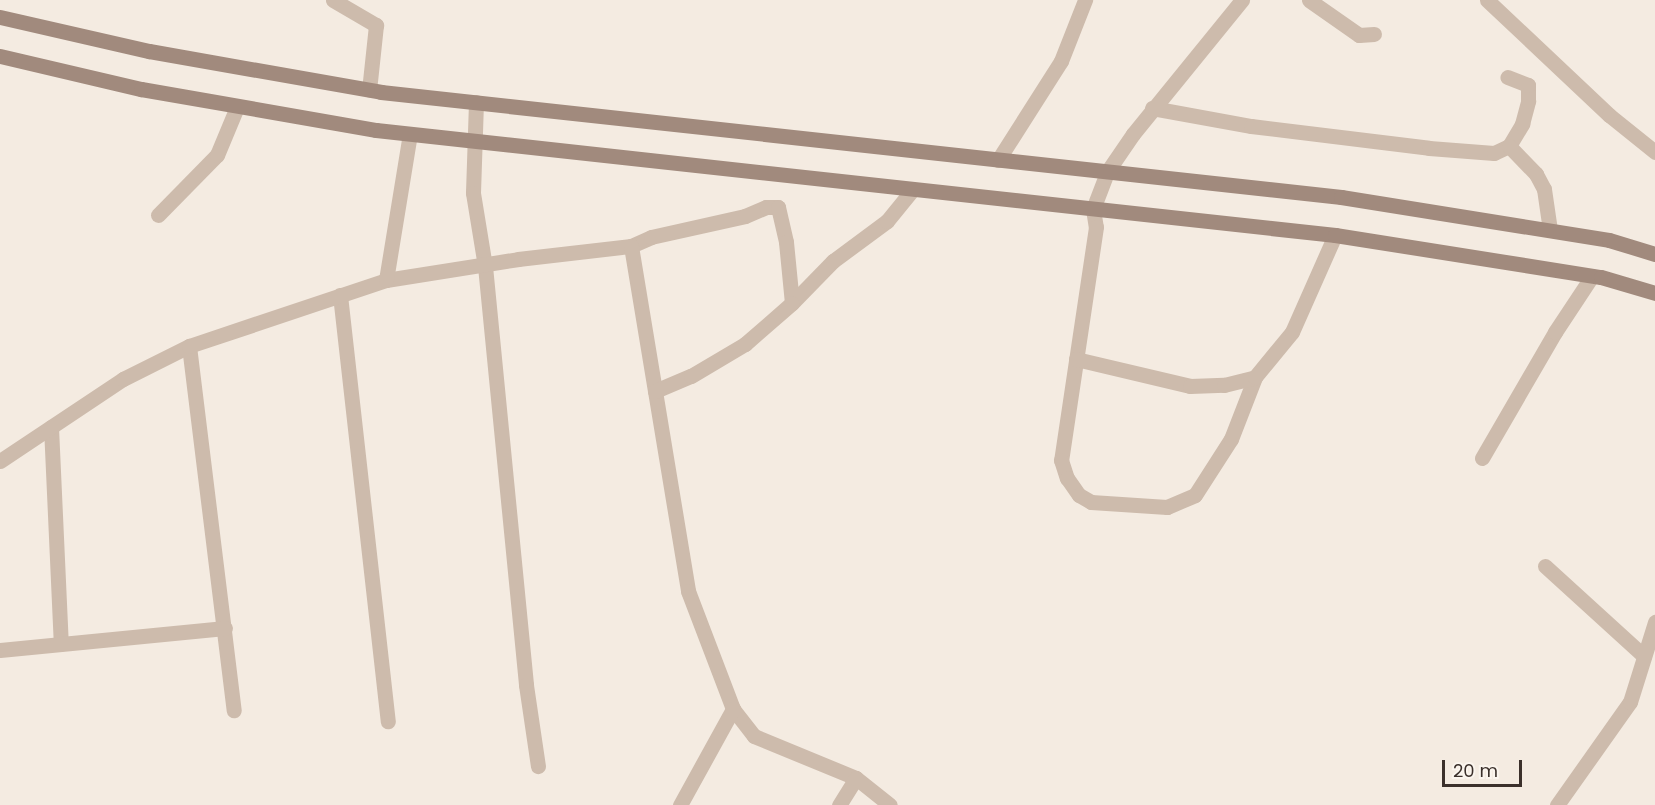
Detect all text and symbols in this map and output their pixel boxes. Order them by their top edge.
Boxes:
scale bar [1445,748,1524,786]
text: 20 m [1453,758,1498,783]

